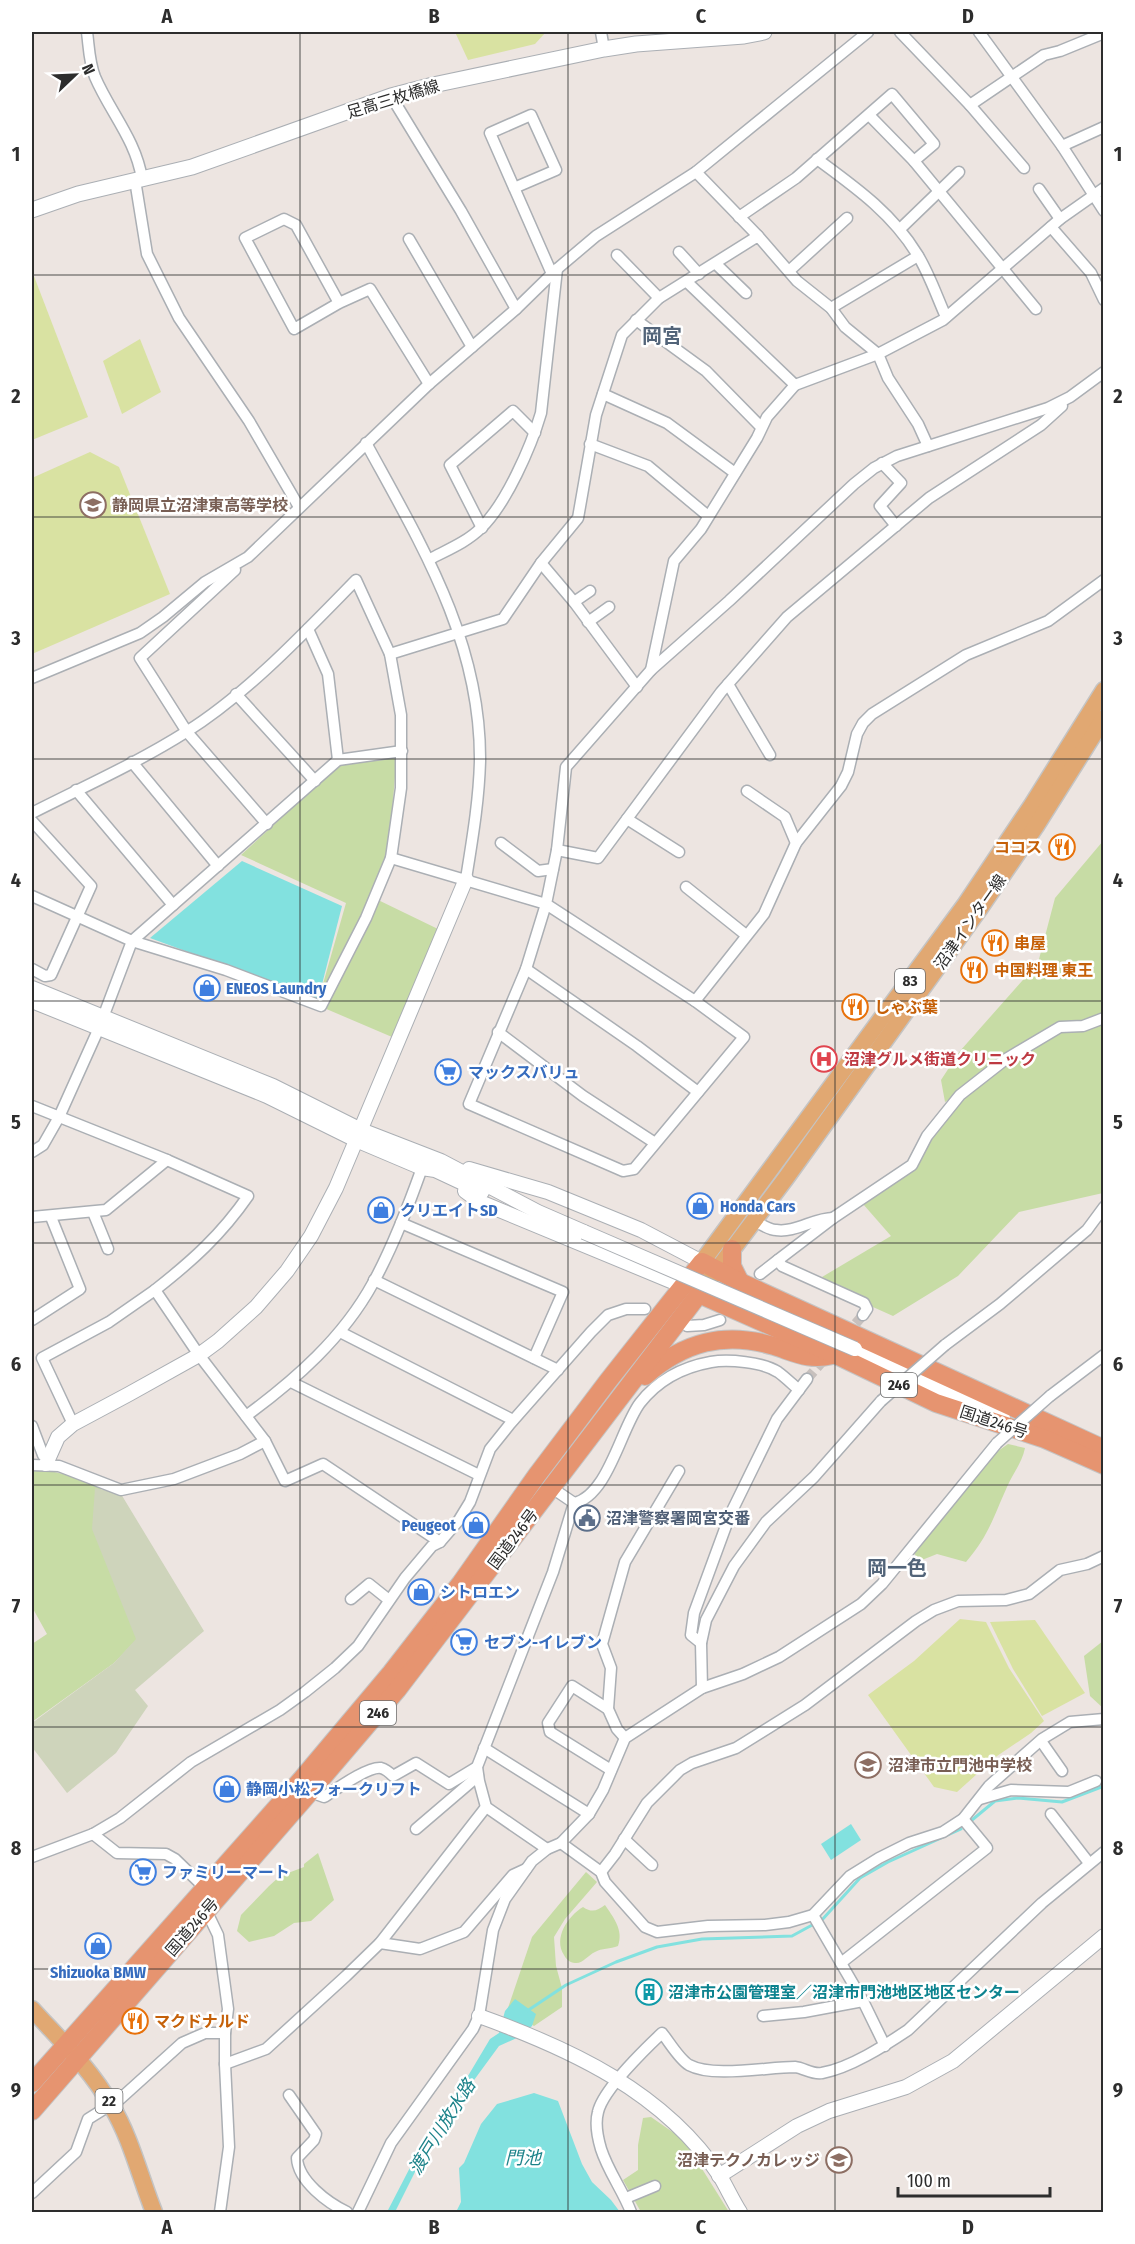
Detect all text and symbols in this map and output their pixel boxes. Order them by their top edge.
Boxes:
text: A [161,4,174,28]
text: B [428,4,440,28]
text: C [696,4,707,28]
text: D [962,4,974,28]
north arrow [45,45,105,105]
text: N [78,61,99,77]
street label: 足高三枚橋線 [344,76,442,122]
text: 1 [12,142,20,166]
text: 1 [1114,142,1122,166]
district label: 岡宮 [642,324,682,348]
text: 2 [10,384,21,408]
text: 2 [1112,384,1123,408]
school or university icon: 静岡県立沼津東高等学校 [78,490,108,520]
place label: 静岡県立沼津東高等学校 [112,496,288,515]
text: 3 [10,626,21,650]
text: 3 [1112,626,1123,650]
restaurant icon: ココス [1047,832,1077,862]
place label: ココス [994,838,1042,857]
text: 4 [11,868,21,892]
text: 4 [1113,868,1123,892]
street label: 沼津インター線 [930,871,1010,973]
restaurant icon: 串屋 [980,928,1010,958]
place label: 串屋 [1014,934,1046,953]
restaurant icon: 中国料理 東王 [959,955,989,985]
place label: 中国料理 東王 [994,961,1093,980]
road number: 83 [895,969,925,993]
shop icon: ENEOS Laundry [192,973,222,1003]
place label: ENEOS Laundry [226,979,327,998]
restaurant icon: しゃぶ葉 [840,992,870,1022]
place label: しゃぶ葉 [874,998,938,1017]
hospital icon: 沼津グルメ街道クリニック [809,1044,839,1074]
place label: 沼津グルメ街道クリニック [844,1050,1036,1069]
supermarket icon: マックスバリュ [433,1057,463,1087]
place label: マックスバリュ [468,1063,580,1082]
text: 5 [11,1110,21,1134]
text: 5 [1113,1110,1123,1134]
shop icon: Honda Cars [685,1191,715,1221]
shop icon: クリエイトSD [366,1195,396,1225]
place label: Honda Cars [720,1197,795,1216]
place label: クリエイトSD [400,1201,498,1220]
text: 6 [11,1352,21,1376]
text: 6 [1113,1352,1123,1376]
road number: 246 [881,1373,917,1397]
street label: 国道246号 [958,1402,1030,1442]
public building icon: 沼津警察署岡宮交番 [572,1503,602,1533]
street label: 国道246号 [484,1505,542,1573]
place label: 沼津警察署岡宮交番 [606,1509,750,1528]
shop icon: Peugeot [461,1510,491,1540]
place label: Peugeot [401,1516,456,1535]
district label: 岡一色 [867,1556,927,1580]
shop icon: シトロエン [406,1577,436,1607]
place label: シトロエン [440,1583,520,1602]
text: 7 [12,1594,21,1618]
text: 7 [1114,1594,1123,1618]
supermarket icon: セブン-イレブン [449,1627,479,1657]
place label: セブン-イレブン [484,1633,602,1652]
road number: 246 [360,1701,396,1725]
school or university icon: 沼津市立門池中学校 [853,1750,883,1780]
place label: 沼津市立門池中学校 [888,1756,1032,1775]
shop icon: 静岡小松フォークリフト [212,1774,242,1804]
place label: 静岡小松フォークリフト [246,1780,422,1799]
text: 8 [11,1836,22,1860]
text: 8 [1113,1836,1124,1860]
supermarket icon: ファミリーマート [128,1857,158,1887]
place label: ファミリーマート [162,1863,290,1882]
street label: 国道246号 [162,1894,222,1960]
shop icon: Shizuoka BMW [83,1931,113,1961]
place label: Shizuoka BMW [50,1963,147,1982]
building icon: 沼津市公園管理室／沼津市門池地区地区センター [634,1977,664,2007]
place label: 沼津市公園管理室／沼津市門池地区地区センター [668,1983,1020,2002]
restaurant icon: マクドナルド [120,2006,150,2036]
place label: マクドナルド [154,2012,250,2031]
water label: 渡戸川放水路 [404,2074,481,2179]
text: 9 [11,2078,21,2102]
text: 9 [1113,2078,1123,2102]
road number: 22 [96,2089,122,2113]
school or university icon: 沼津テクノカレッジ [824,2145,854,2175]
water label: 門池 [505,2147,543,2169]
place label: 沼津テクノカレッジ [677,2151,820,2170]
scale bar [898,2160,1050,2198]
text: 100 m [907,2170,951,2192]
text: A [161,2215,174,2239]
text: B [428,2215,440,2239]
text: C [696,2215,707,2239]
text: D [962,2215,974,2239]

